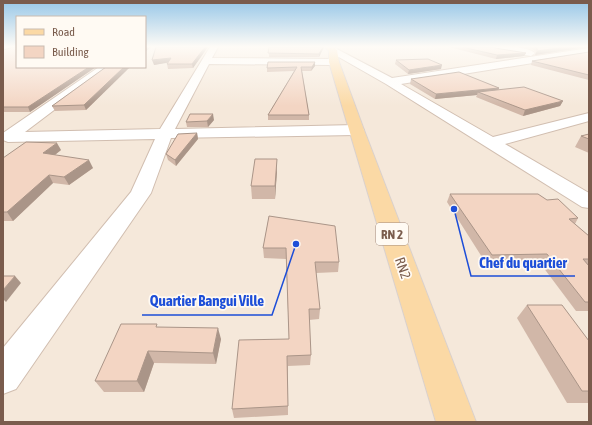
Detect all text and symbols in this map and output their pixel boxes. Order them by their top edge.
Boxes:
legend [16,16,146,68]
text: Road [52,25,75,39]
text: Building [52,45,90,59]
road number: RN 2 [376,223,408,245]
callout: Chef du quartier [471,249,575,276]
text: Chef du quartier [479,254,568,271]
street label: RN2 [392,255,414,281]
callout: Quartier Bangui Ville [142,288,272,315]
text: Quartier Bangui Ville [150,292,264,309]

